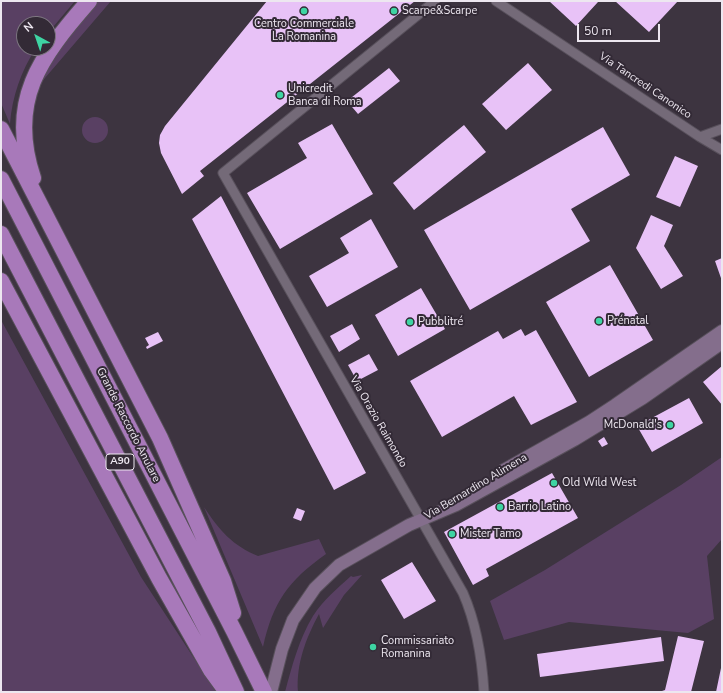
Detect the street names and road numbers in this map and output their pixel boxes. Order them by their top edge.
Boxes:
street label: Via Tancredi Canonico [596,50,694,122]
street label: Grande Raccordo Anulare [93,366,163,484]
street label: Via Orazio Raimondo [346,374,410,470]
street label: Via Bernardino Alimena [422,451,530,523]
road number: A90 [106,454,134,470]

